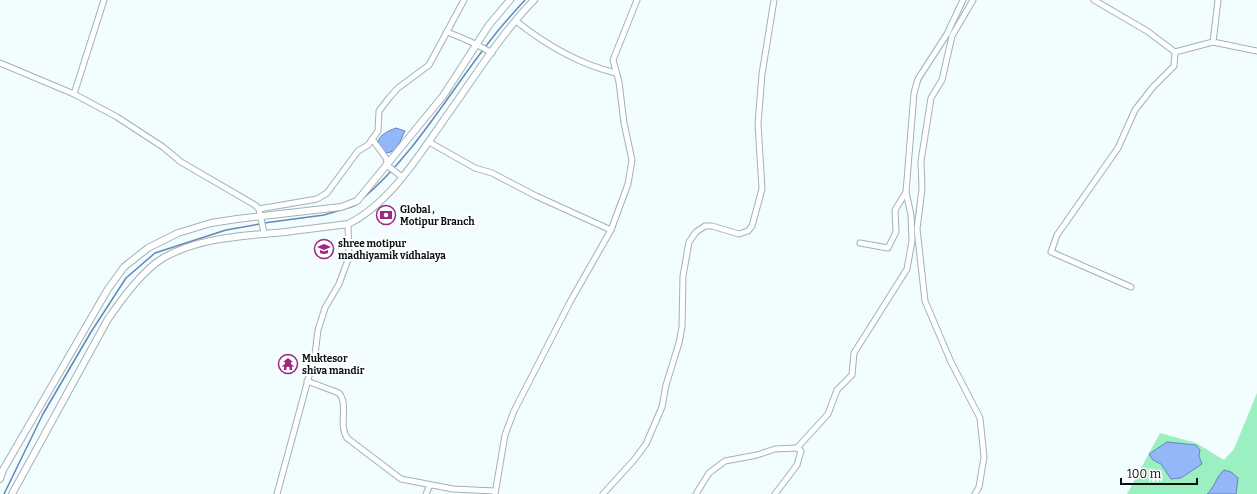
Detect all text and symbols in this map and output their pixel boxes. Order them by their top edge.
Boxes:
bank icon: Global , Motipur Branch [375,204,397,226]
place label: Global , Motipur Branch [400,204,475,228]
school or university icon: shree motipur madhiyamik vidhalaya [313,238,335,260]
place label: shree motipur madhiyamik vidhalaya [338,238,446,262]
temple icon: Muktesor shiva mandir [277,353,299,375]
place label: Muktesor shiva mandir [302,353,365,377]
scale bar [1121,460,1197,486]
text: 100 m [1127,467,1162,481]

